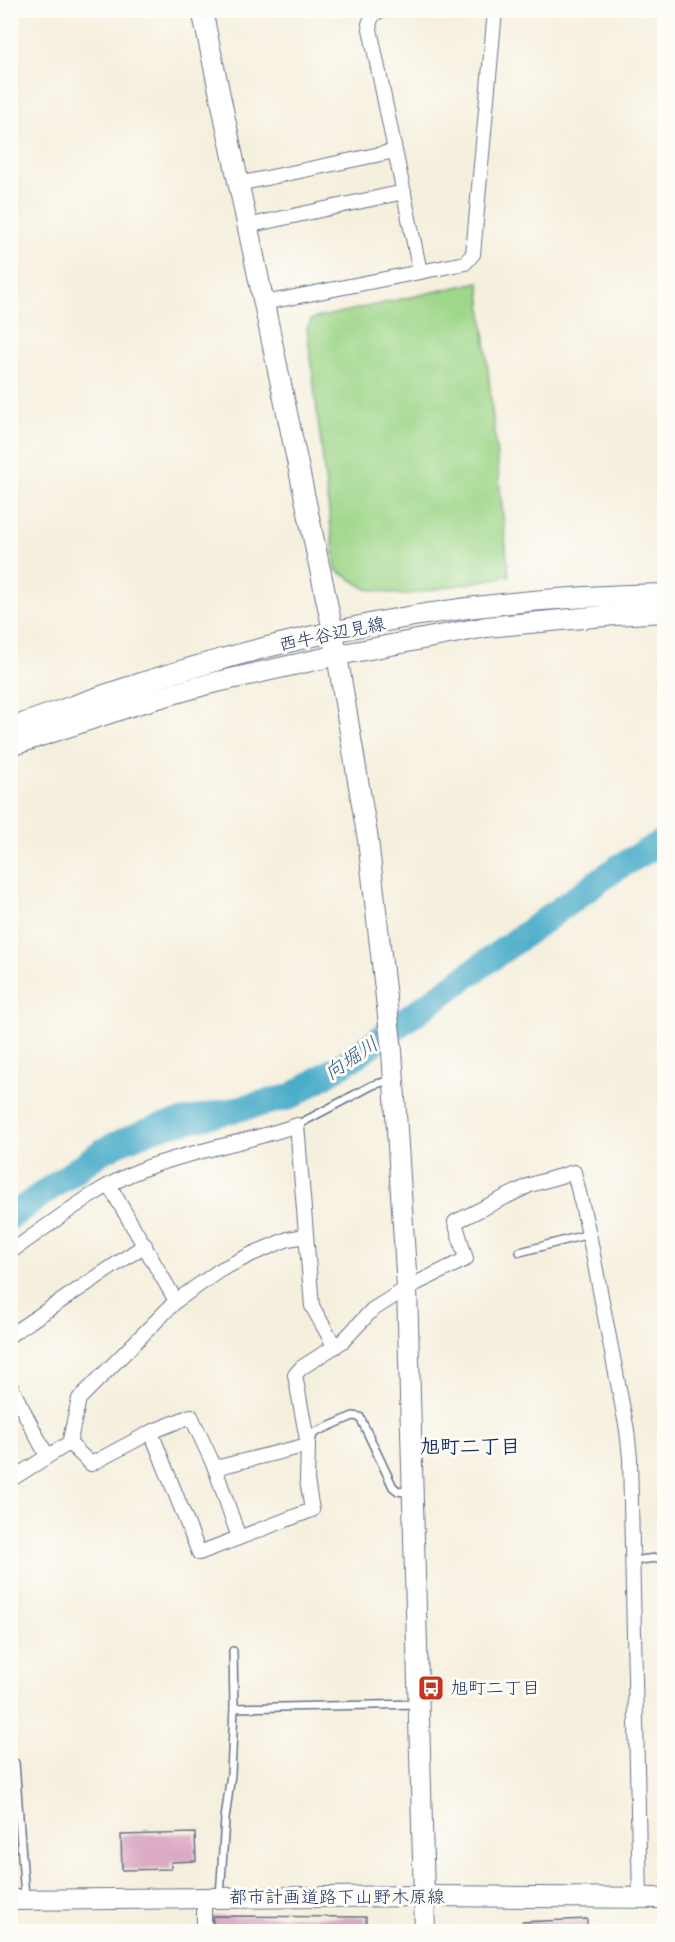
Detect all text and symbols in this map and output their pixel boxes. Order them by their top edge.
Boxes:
street label: 西牛谷辺見線 [277,611,387,657]
water label: 向堀川 [319,1030,383,1086]
district label: 旭町二丁目 [420,1433,520,1459]
bus stop icon: 旭町二丁目 [416,1673,446,1703]
place label: 旭町二丁目 [450,1676,540,1700]
street label: 都市計画道路下山野木原線 [229,1885,445,1909]

